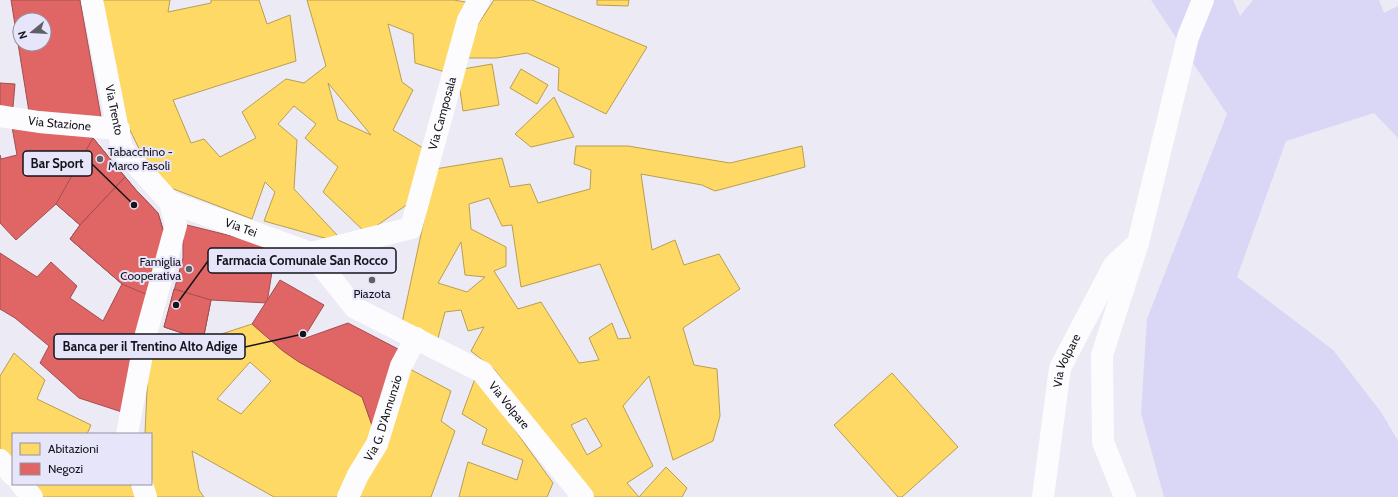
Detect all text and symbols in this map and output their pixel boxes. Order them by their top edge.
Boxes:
north arrow [12,12,52,52]
text: N [15,29,30,41]
street label: Via Camposala [425,75,459,151]
street label: Via Trento [102,83,127,137]
street label: Via Stazione [27,112,92,134]
place label: Tabacchino - Marco Fasoli [108,144,173,173]
callout: Bar Sport [23,151,92,176]
marker: Tabacchino - Marco Fasoli [95,154,105,164]
text: Bar Sport [31,155,84,171]
street label: Via Tei [223,215,259,240]
callout: Farmacia Comunale San Rocco [208,248,396,273]
text: Farmacia Comunale San Rocco [216,252,389,268]
place label: Famiglia Cooperativa [120,254,181,283]
marker: Famiglia Cooperativa [184,264,194,274]
marker: Piazota [367,275,377,285]
place label: Piazota [354,286,391,301]
street label: Via Volpare [1049,331,1084,388]
callout: Banca per il Trentino Alto Adige [54,334,245,359]
text: Banca per il Trentino Alto Adige [63,338,238,354]
street label: Via G. D'Annunzio [360,372,405,464]
street label: Via Volpare [486,378,533,432]
legend [12,433,152,485]
text: Abitazioni [48,441,98,456]
text: Negozi [48,461,83,476]

